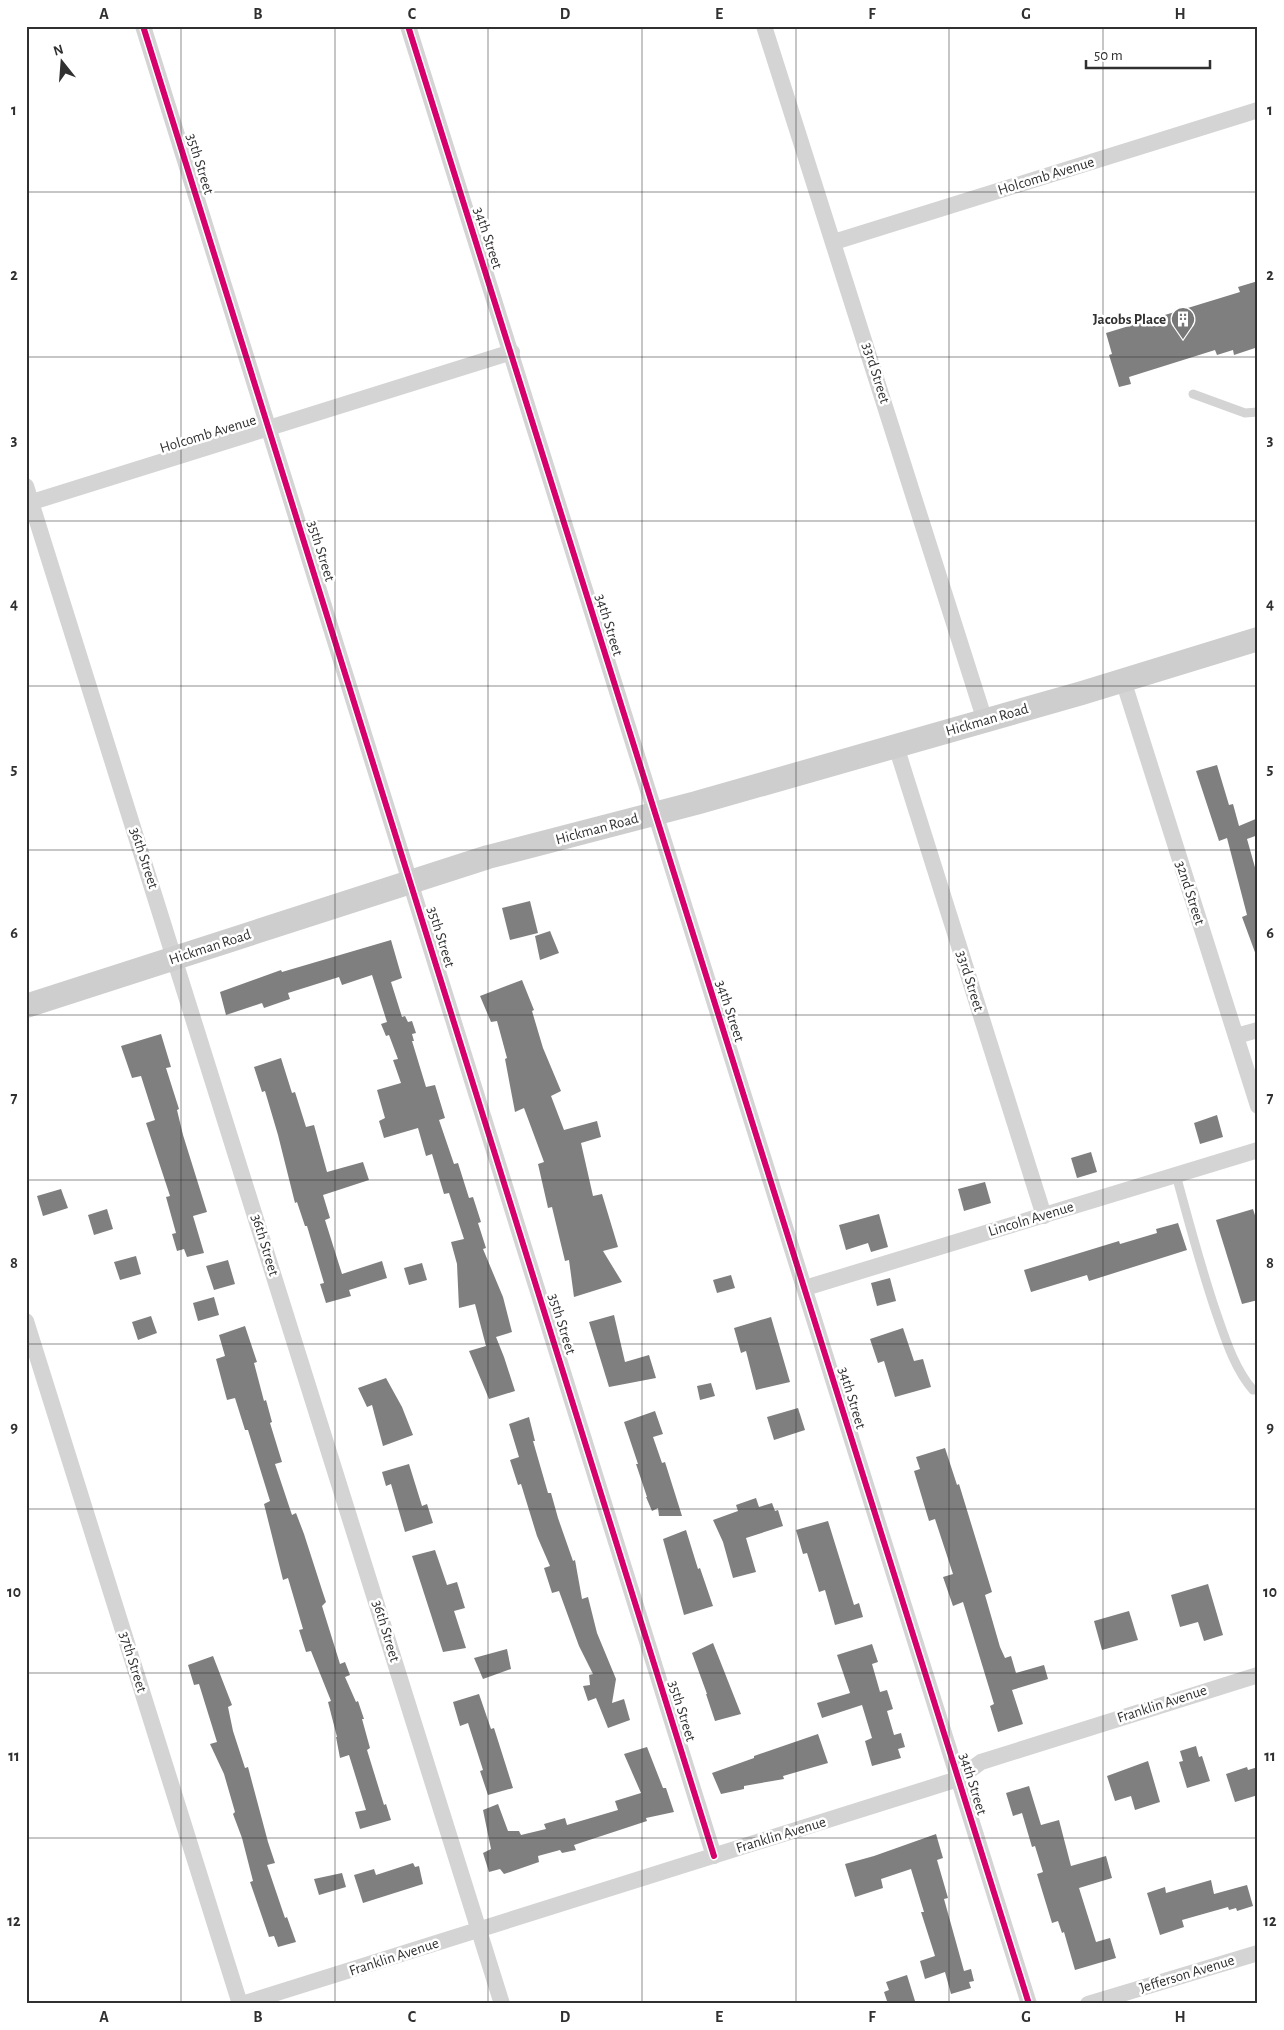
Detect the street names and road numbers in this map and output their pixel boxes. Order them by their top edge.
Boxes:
street label: 35th Street [184,132,216,196]
street label: Holcomb Avenue [996,154,1096,198]
street label: 34th Street [471,205,505,271]
street label: 33rd Street [860,341,892,405]
street label: Holcomb Avenue [158,412,258,456]
street label: 35th Street [305,519,337,583]
street label: 34th Street [593,592,626,658]
street label: Hickman Road [944,701,1030,739]
street label: Hickman Road [554,811,640,847]
street label: 36th Street [127,825,161,891]
street label: 32nd Street [1173,859,1207,927]
street label: 35th Street [425,905,457,969]
street label: Hickman Road [167,927,253,967]
street label: 33rd Street [954,949,986,1013]
street label: 34th Street [713,978,747,1044]
street label: Lincoln Avenue [987,1199,1076,1239]
street label: 36th Street [249,1212,282,1278]
street label: 35th Street [546,1292,578,1356]
street label: 34th Street [836,1365,869,1431]
street label: 36th Street [370,1598,403,1664]
street label: 37th Street [117,1630,149,1694]
street label: 35th Street [666,1679,698,1743]
street label: Franklin Avenue [1115,1682,1209,1726]
street label: 34th Street [957,1751,990,1817]
street label: Franklin Avenue [734,1814,828,1856]
street label: Franklin Avenue [347,1935,441,1979]
street label: Jefferson Avenue [1138,1952,1236,1996]

